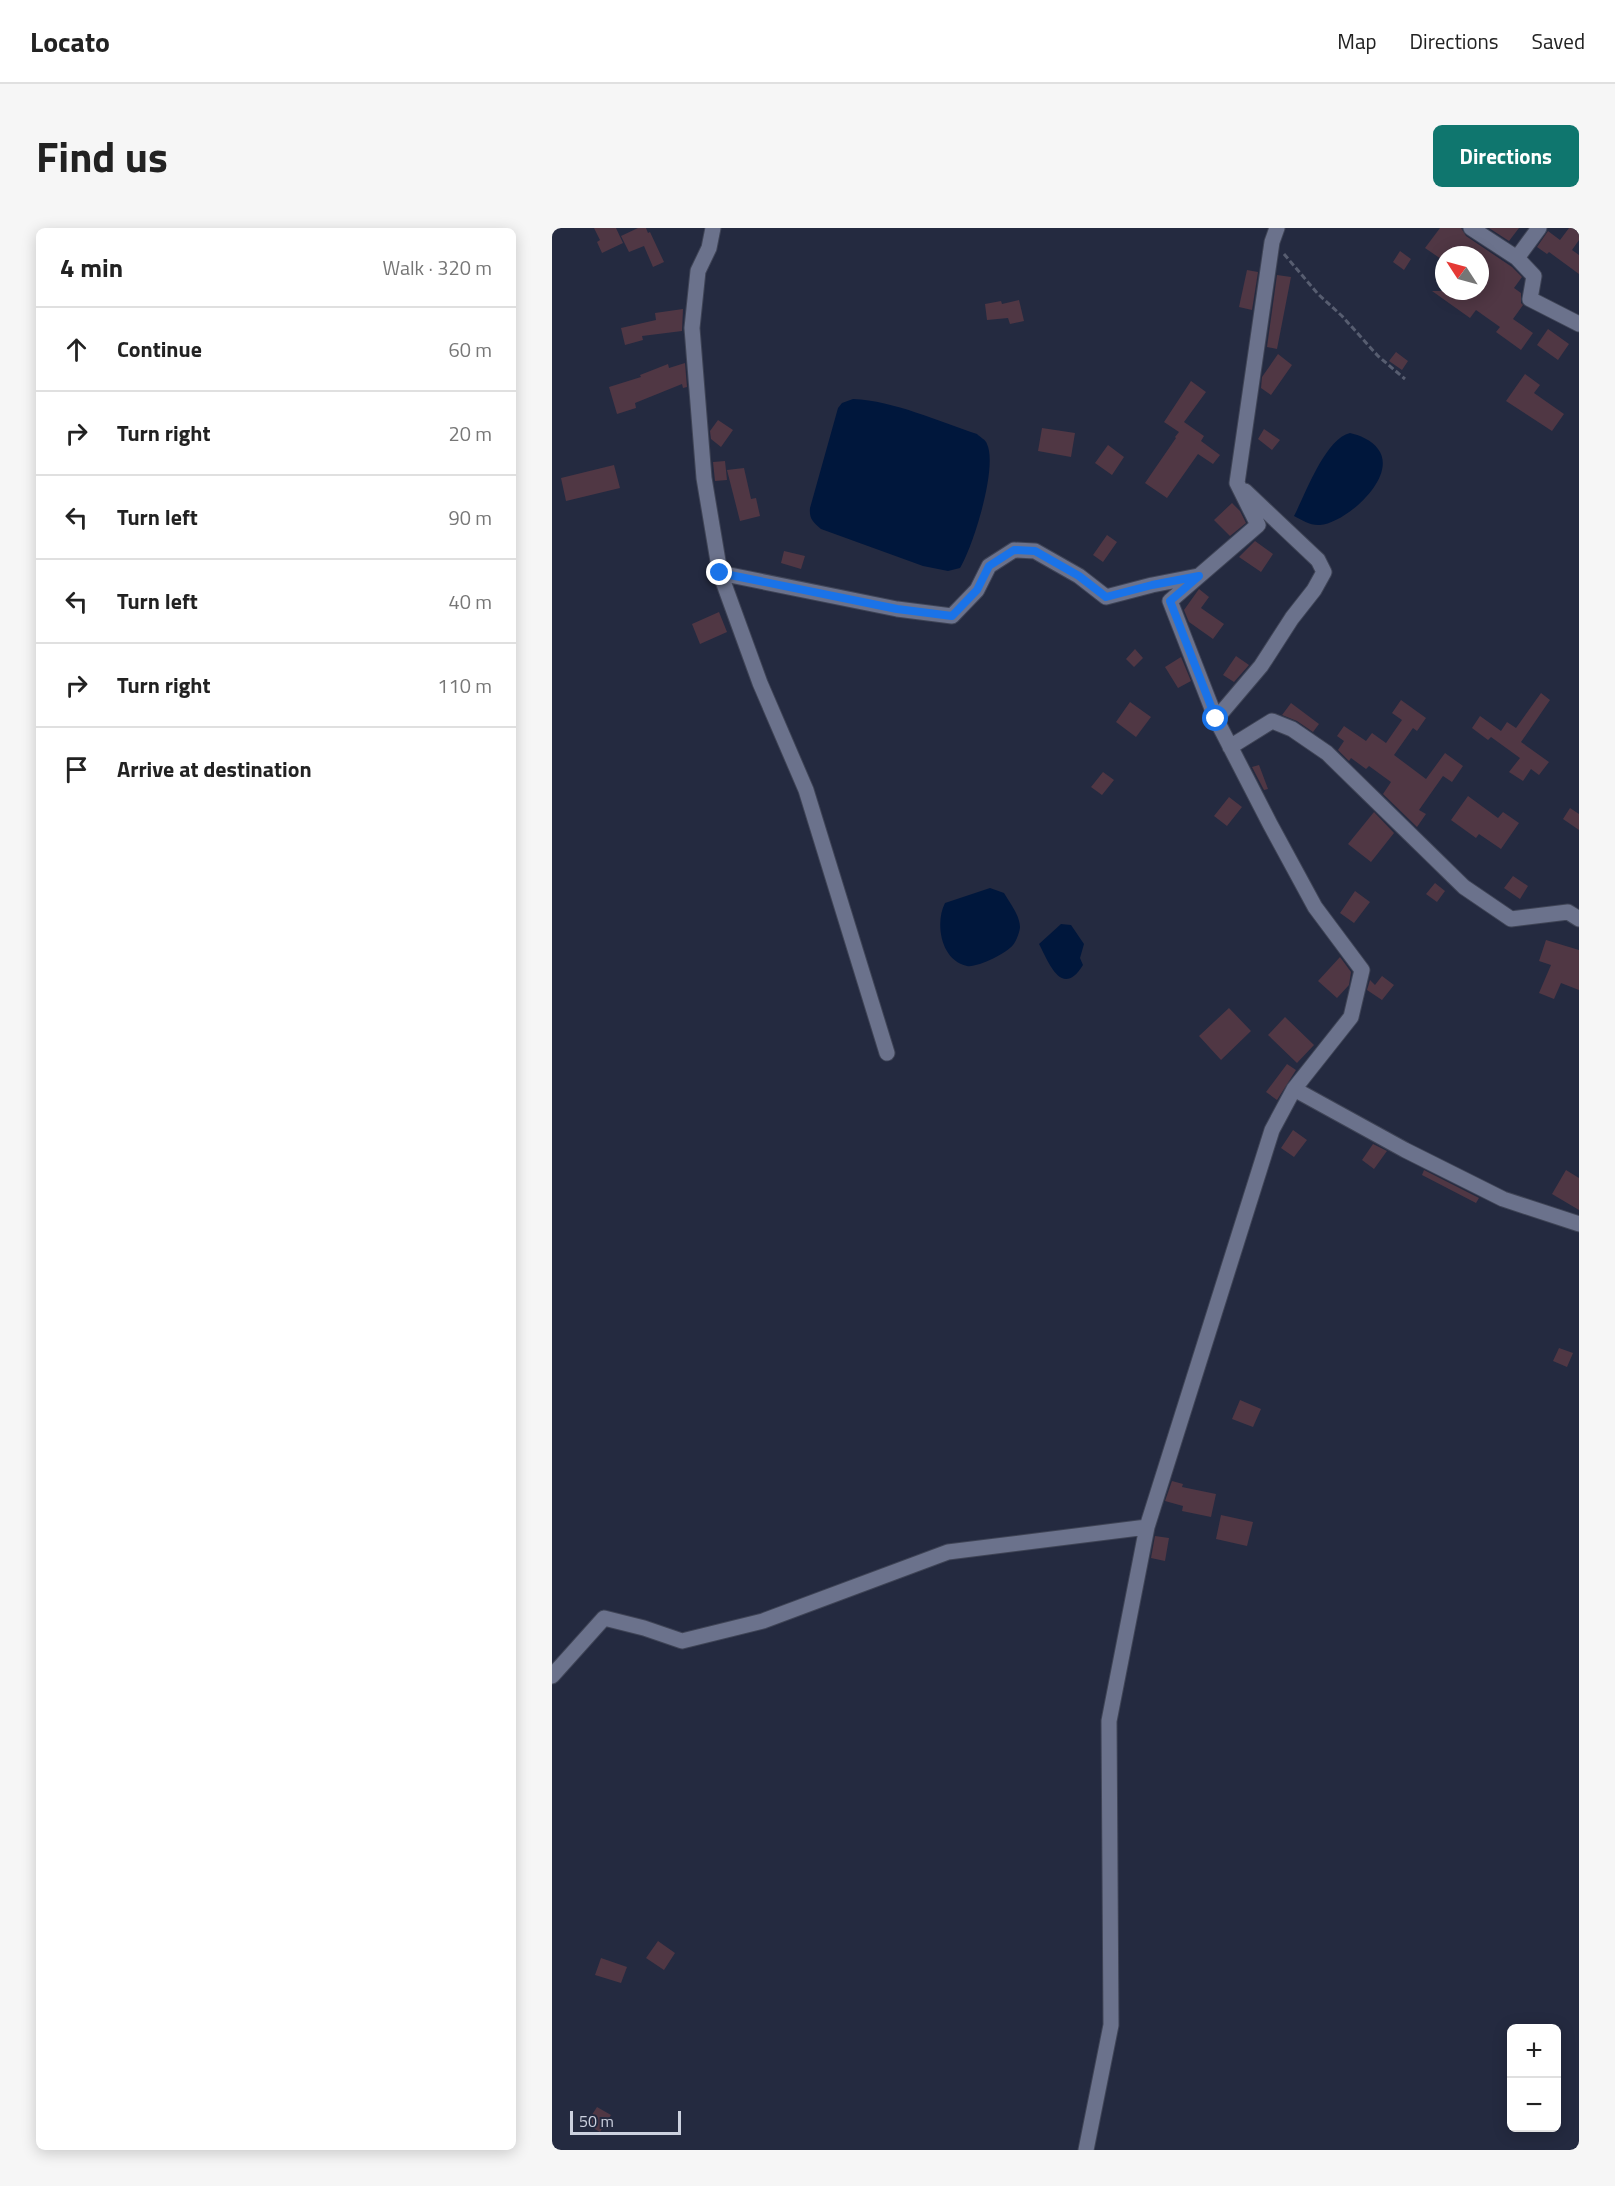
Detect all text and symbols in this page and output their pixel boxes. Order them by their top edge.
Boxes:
text: Locato [30,20,110,63]
text: Map [1337,25,1377,57]
text: Directions [1410,25,1499,57]
text: Saved [1532,25,1585,57]
text: Find us [36,124,168,188]
button: Directions [1433,125,1579,187]
north arrow [1435,246,1489,300]
text: 4 min [60,248,123,287]
text: Walk · 320 m [383,252,492,283]
text: Continue [117,332,202,366]
icon: ahead [60,333,93,366]
text: 60 m [448,334,492,365]
text: Turn right [117,416,211,450]
icon: right [60,417,93,450]
text: 20 m [448,418,492,449]
text: Turn left [117,500,198,534]
icon: left [60,501,93,534]
text: 90 m [448,502,492,533]
route end [706,559,732,585]
text: Turn left [117,584,198,618]
icon: left [60,585,93,618]
text: 40 m [448,586,492,617]
text: Turn right [117,668,211,702]
icon: right [60,669,93,702]
text: 110 m [437,670,492,701]
route start [1202,705,1228,731]
text: Arrive at destination [117,752,312,786]
icon: arrive [60,753,93,786]
map controls [1507,2024,1561,2132]
button: + [1507,2024,1561,2078]
button: − [1507,2078,1561,2132]
scale bar [570,2108,681,2136]
text: 50 m [579,2109,614,2133]

